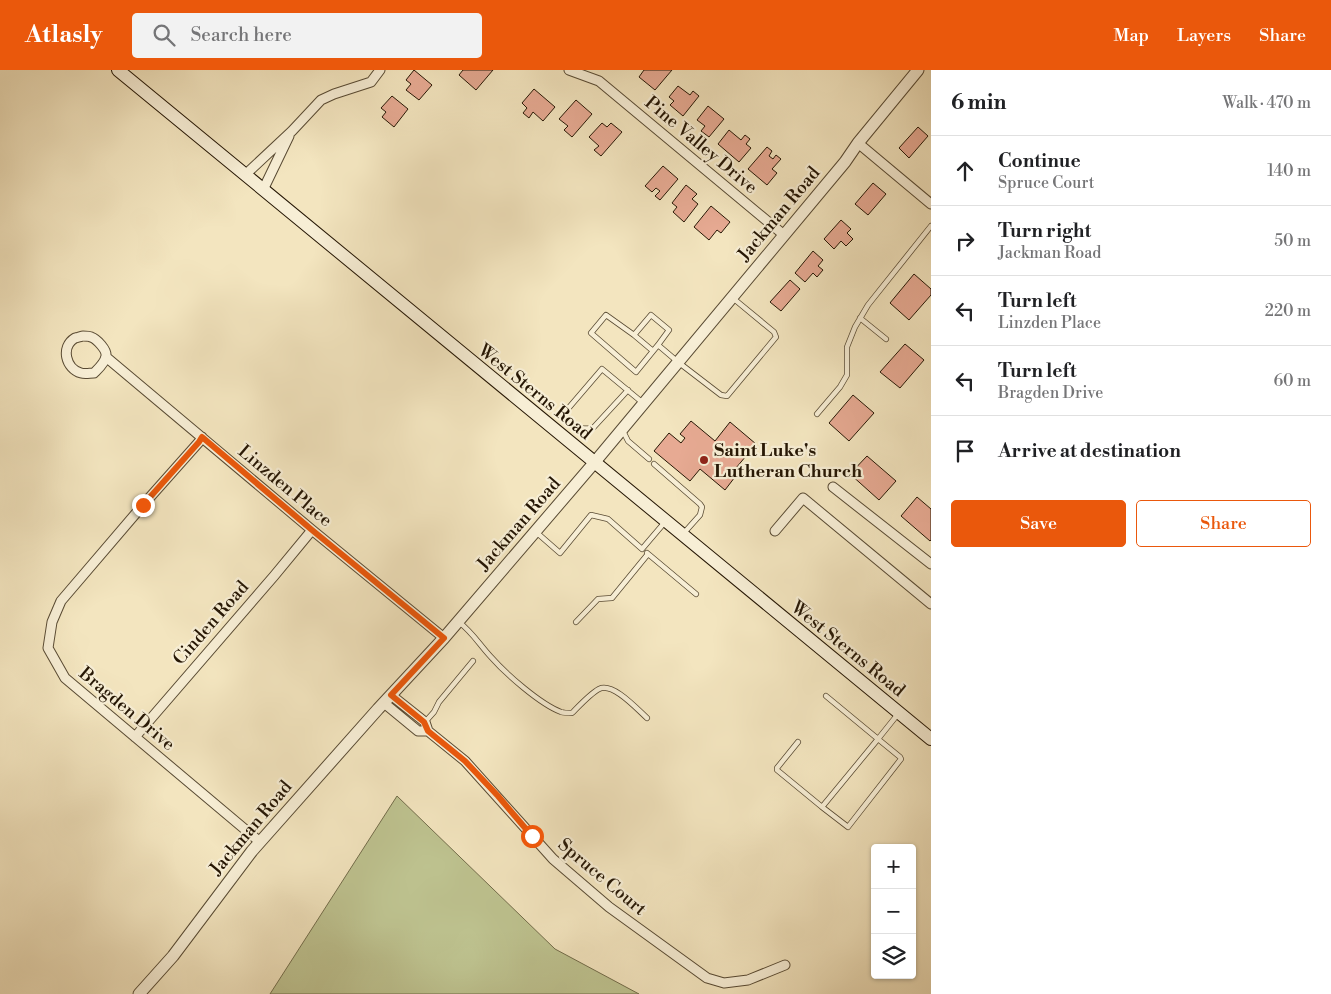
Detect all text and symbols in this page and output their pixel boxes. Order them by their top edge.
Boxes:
search box [132,13,482,58]
text: Atlasly [25,20,102,50]
icon: search [150,21,178,49]
text: Search here [190,23,292,47]
text: Map [1114,24,1149,47]
text: Layers [1177,24,1231,47]
text: Share [1259,24,1306,47]
text: 6 min [951,90,1006,116]
street label: Pine Valley Drive [640,91,762,199]
text: Walk · 470 m [1223,93,1311,113]
text: Continue [998,149,1081,173]
icon: ahead [951,157,979,185]
street label: Jackman Road [732,161,826,267]
text: 140 m [1267,161,1311,181]
text: Spruce Court [998,173,1095,193]
text: Turn right [998,219,1091,243]
icon: right [951,227,979,255]
text: 50 m [1274,231,1311,251]
text: Jackman Road [998,243,1101,263]
text: Turn left [998,289,1077,313]
icon: left [951,297,979,325]
text: 220 m [1265,301,1311,321]
text: Linzden Place [998,313,1101,333]
street label: West Sterns Road [473,338,597,446]
text: Turn left [998,359,1077,383]
icon: left [951,367,979,395]
text: 60 m [1273,371,1311,391]
text: Bragden Drive [998,383,1103,403]
icon: arrive [951,437,979,465]
place label: Saint Luke's Lutheran Church [714,439,862,483]
text: Arrive at destination [998,439,1181,463]
street label: Linzden Place [233,440,337,532]
marker: Saint Luke's Lutheran Church [698,454,710,466]
street label: Jackman Road [472,472,566,576]
route end [132,494,155,517]
button: Save [951,500,1126,547]
button: Share [1136,500,1311,547]
street label: Cinden Road [168,575,254,670]
street label: West Sterns Road [786,595,910,703]
street label: Bragden Drive [74,662,180,756]
street label: Jackman Road [204,775,298,881]
route start [521,825,544,848]
street label: Spruce Court [553,833,651,921]
map controls [871,844,916,979]
button: + [871,844,916,889]
button: − [871,889,916,934]
button: layers [871,934,916,979]

